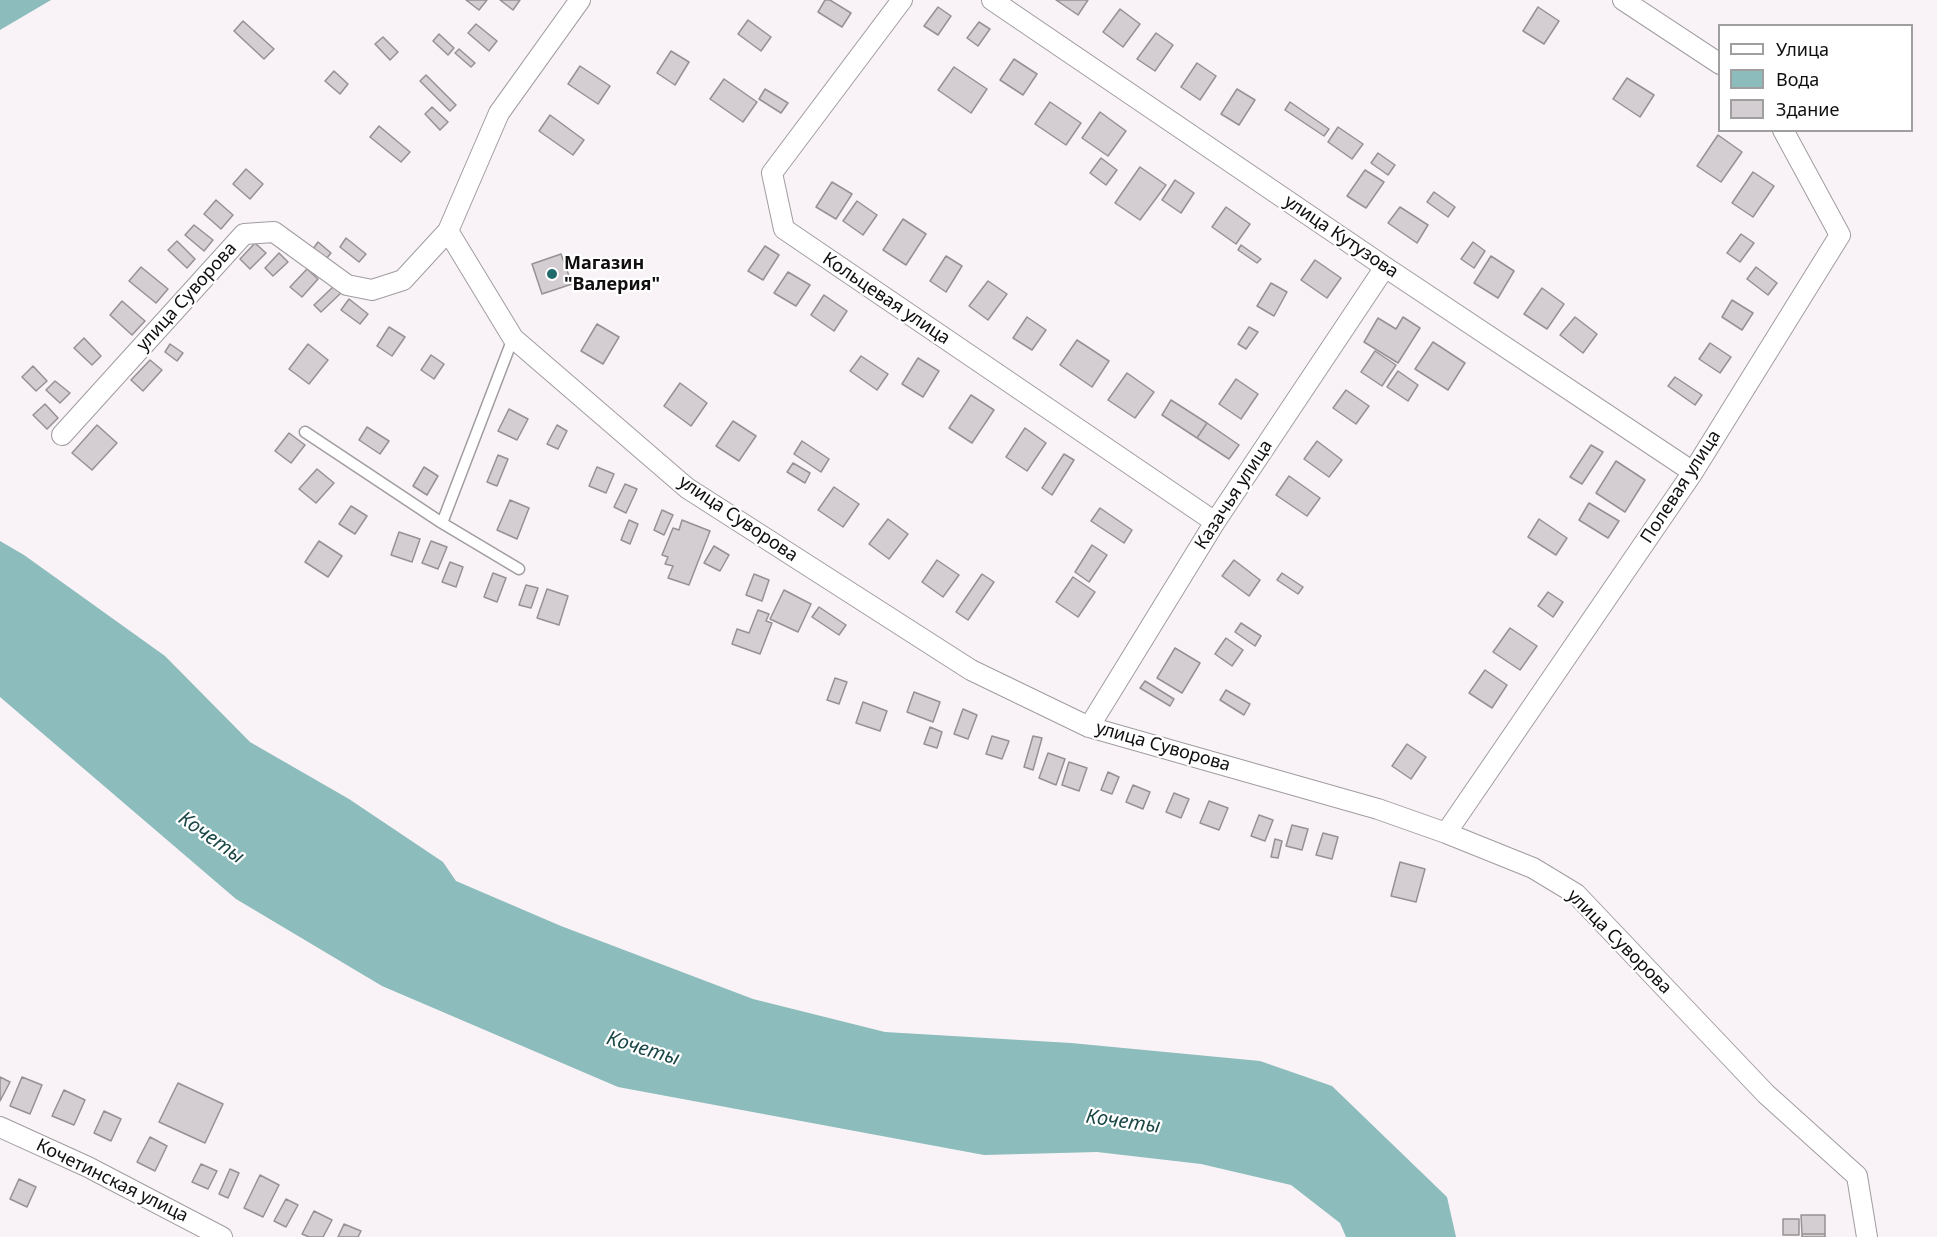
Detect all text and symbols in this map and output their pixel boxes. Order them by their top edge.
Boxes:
legend [1718,24,1913,132]
text: Улица [1776,37,1829,61]
text: Вода [1776,67,1819,91]
text: Здание [1776,97,1839,121]
street label: улица Кутузова [1280,191,1402,283]
street label: улица Суворова [132,238,242,356]
street label: Кольцевая улица [818,248,954,350]
place label: Магазин "Валерия" [564,253,660,296]
marker: Магазин "Валерия" [545,267,559,281]
street label: Полевая улица [1636,426,1726,548]
street label: Казачья улица [1191,436,1277,554]
street label: улица Суворова [674,471,802,567]
street label: улица Суворова [1093,717,1233,777]
water label: Кочеты [174,807,248,869]
street label: улица Суворова [1562,885,1676,999]
water label: Кочеты [604,1027,682,1071]
water label: Кочеты [1084,1105,1162,1139]
street label: Кочетинская улица [32,1135,192,1227]

